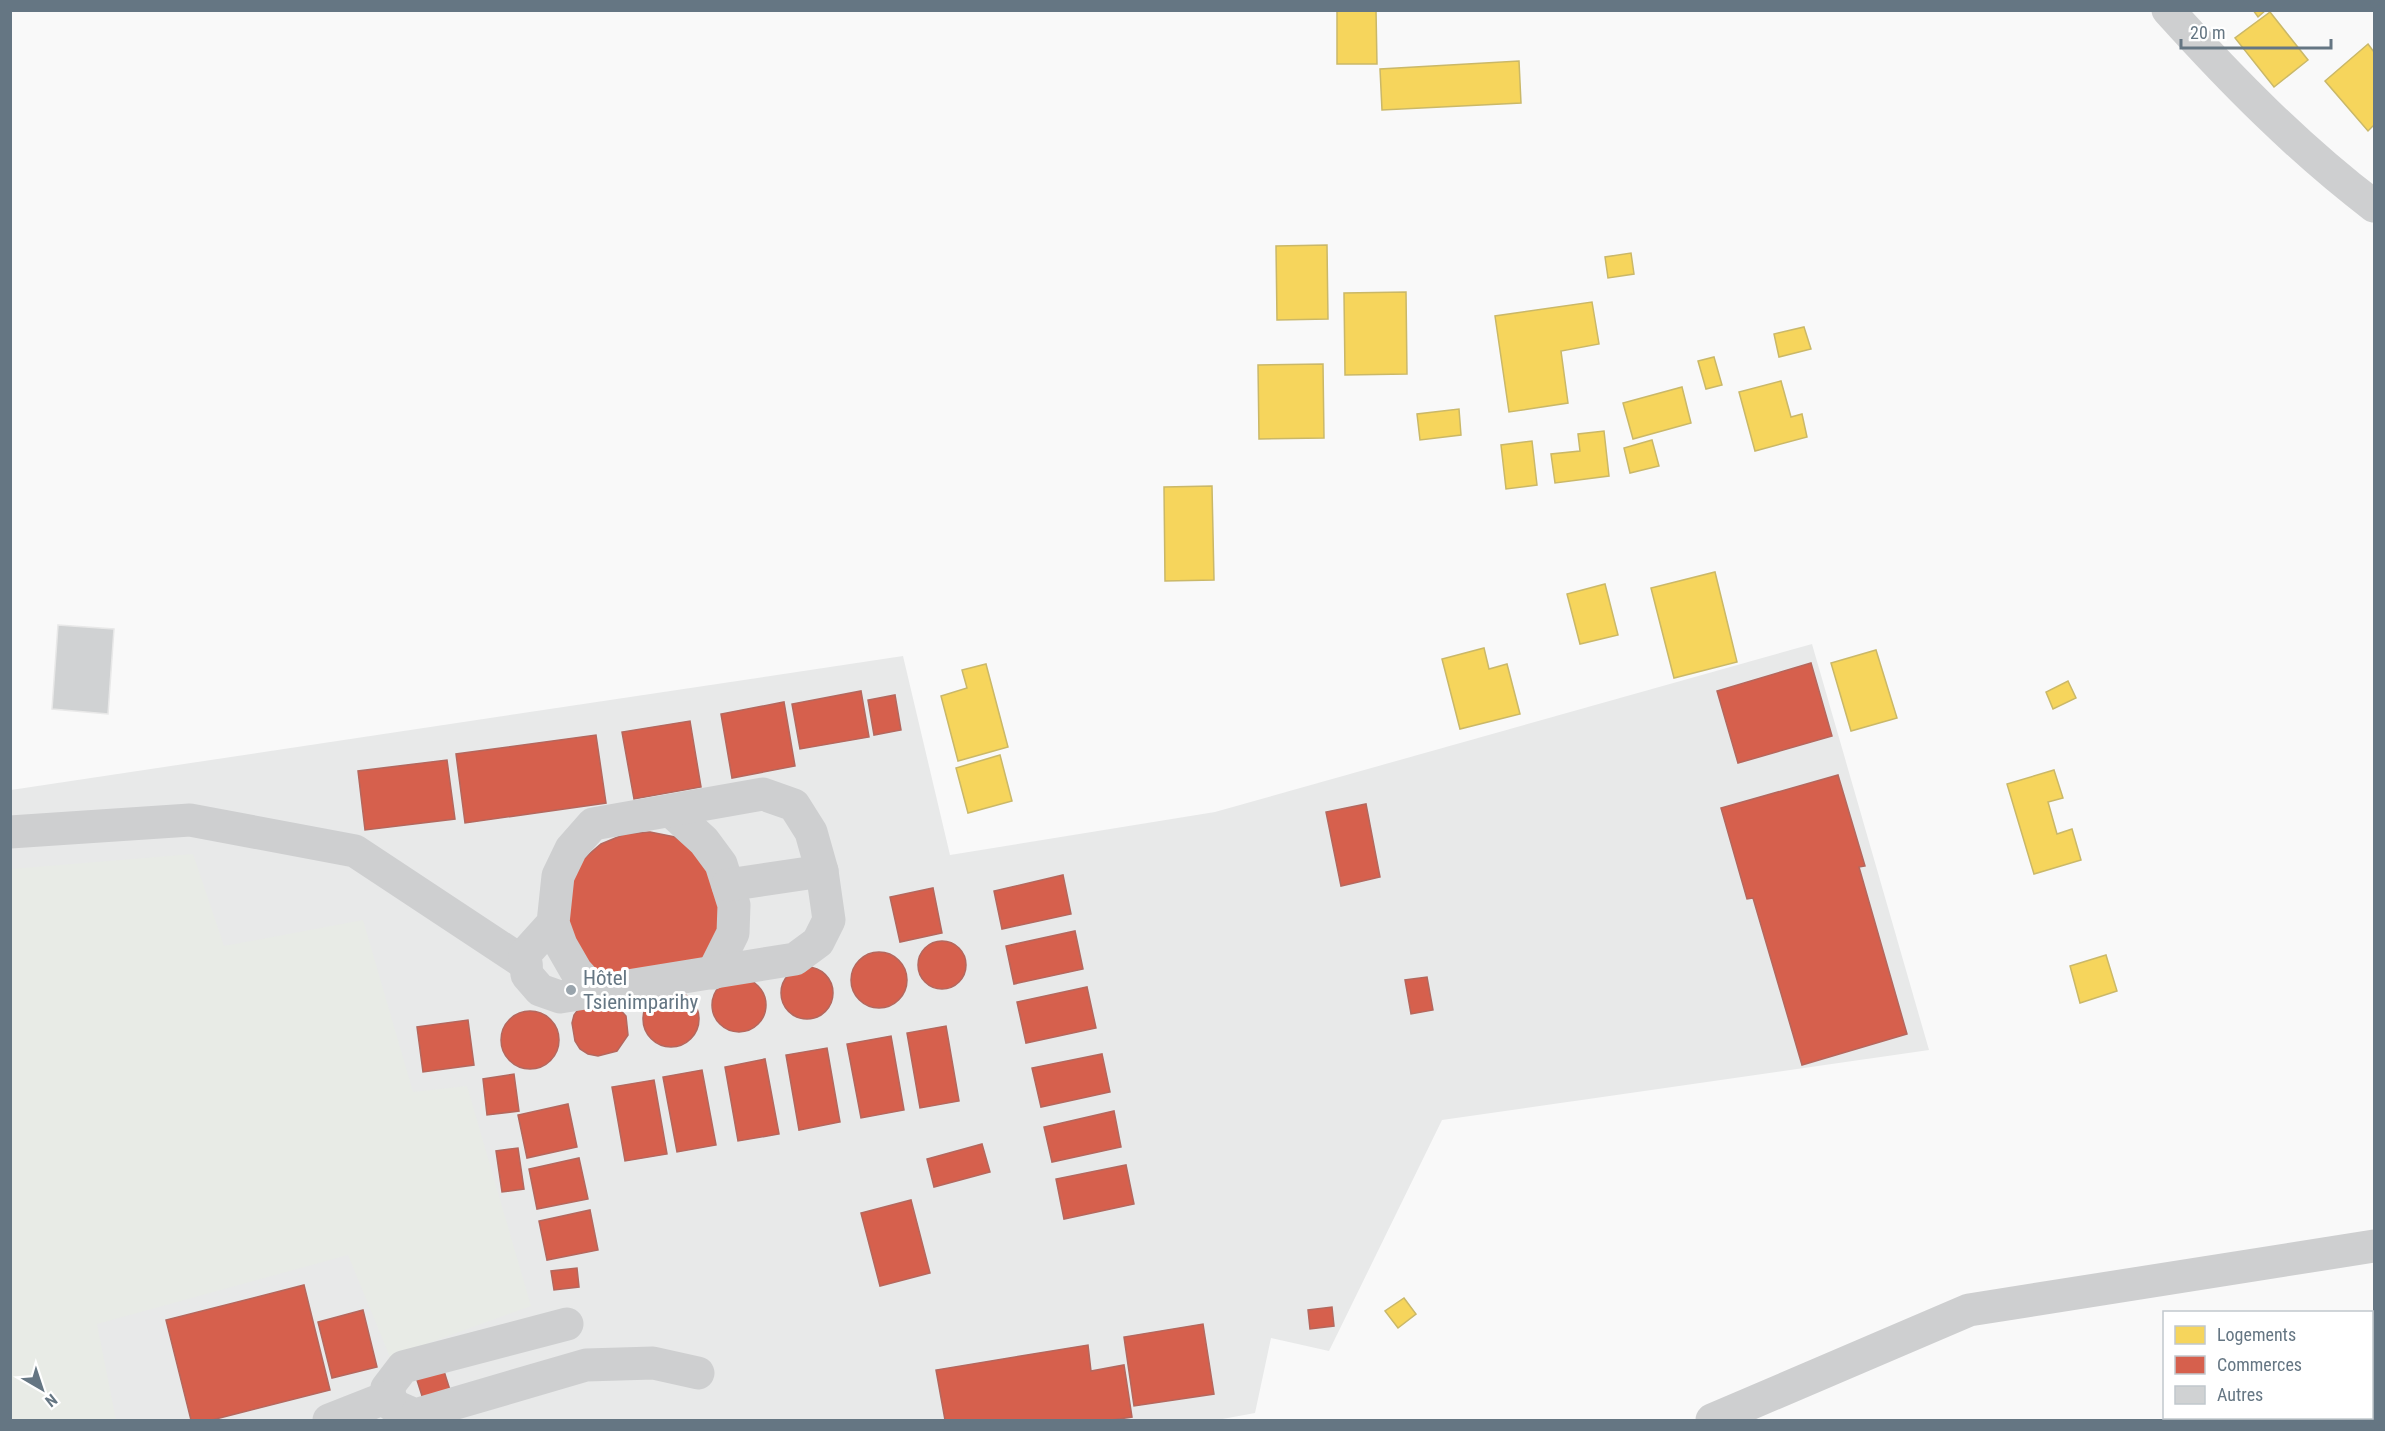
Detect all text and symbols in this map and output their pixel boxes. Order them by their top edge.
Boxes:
scale bar [2181,12,2331,50]
text: 20 m [2190,22,2225,43]
place label: Hôtel Tsienimparihy [583,966,699,1014]
marker: Hôtel Tsienimparihy [564,983,578,997]
legend [2163,1311,2373,1419]
text: Logements [2217,1324,2296,1345]
text: Commerces [2217,1354,2302,1375]
north arrow [12,1359,72,1419]
text: Autres [2217,1384,2263,1405]
text: N [41,1390,61,1411]

